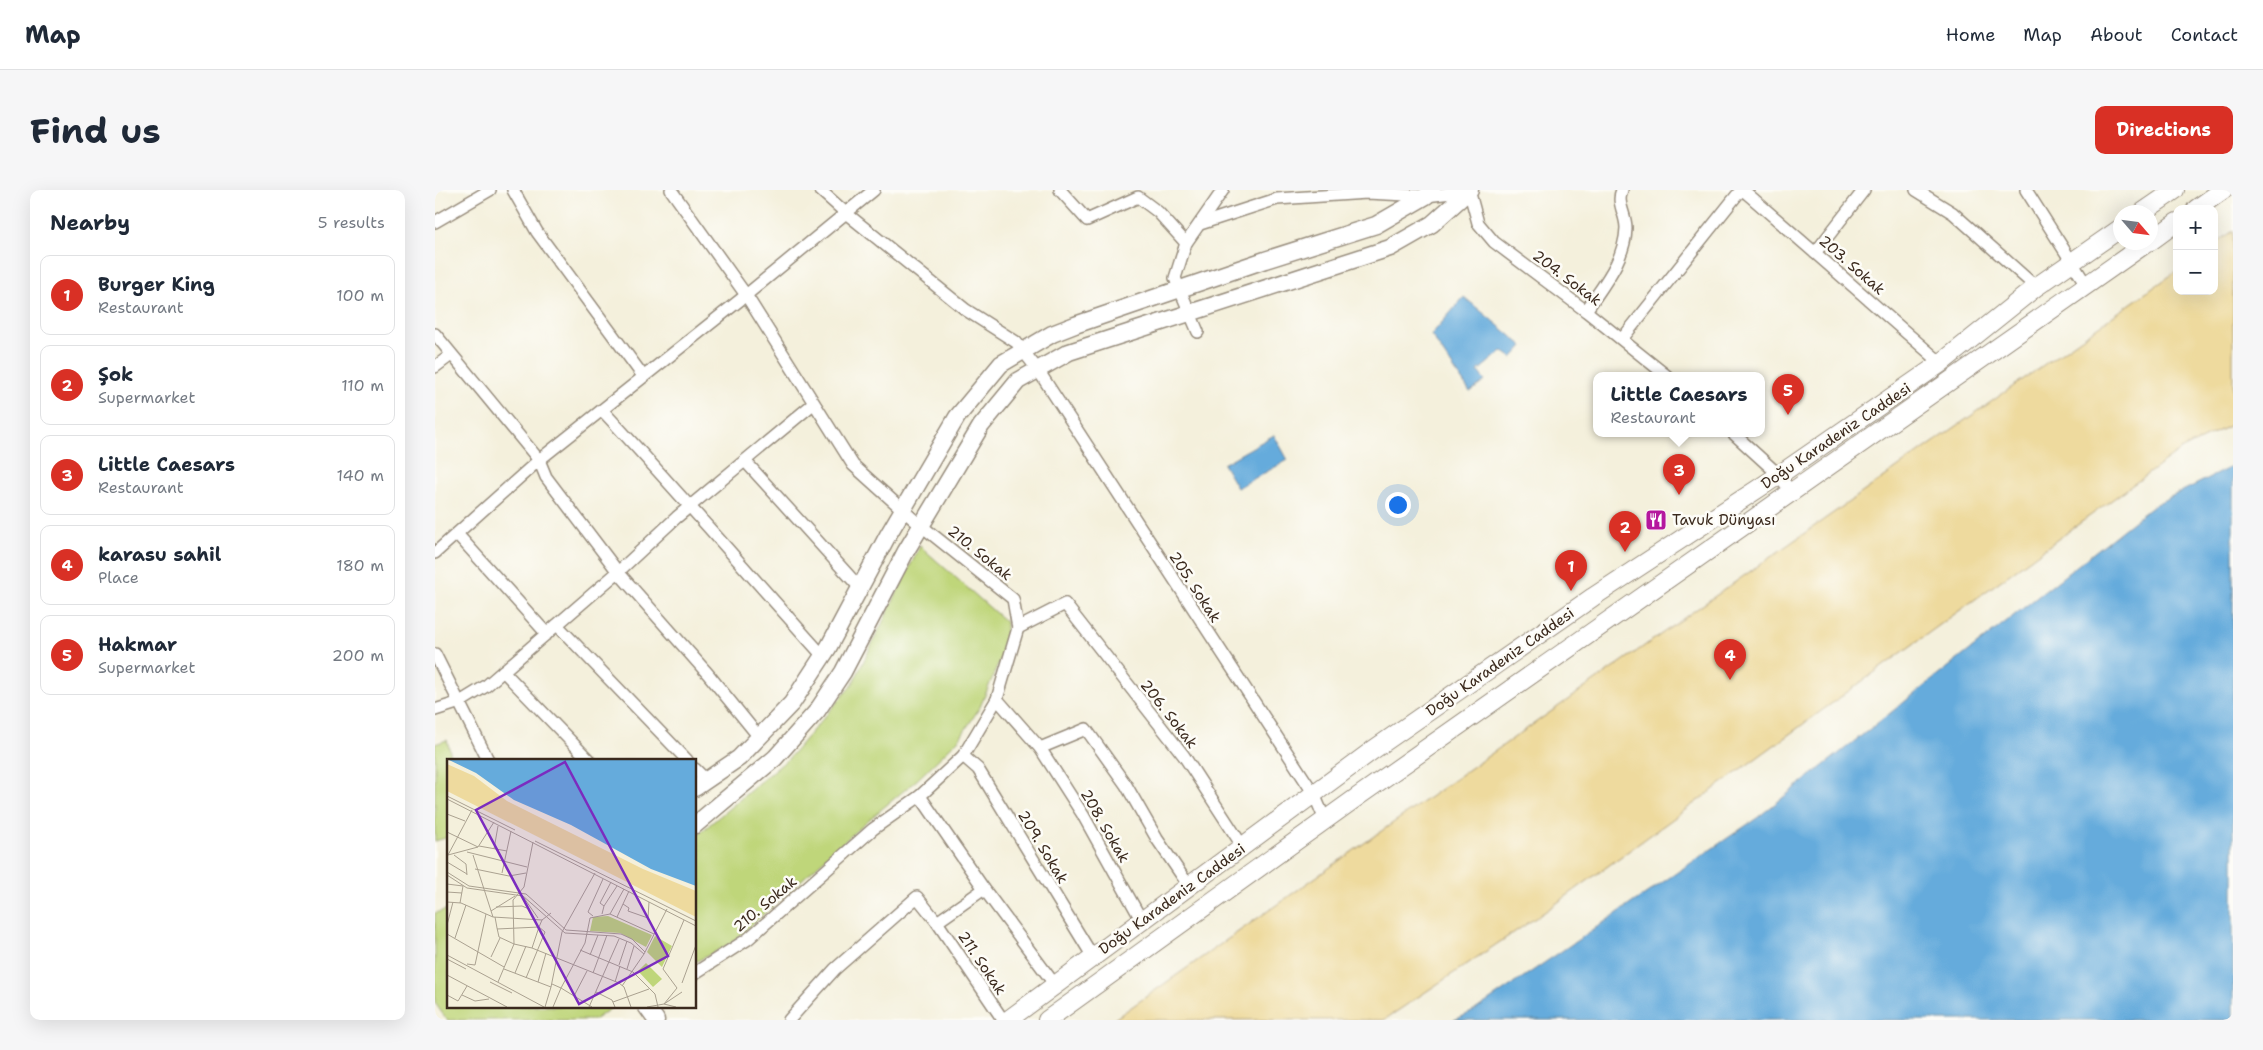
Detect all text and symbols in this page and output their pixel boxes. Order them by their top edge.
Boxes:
text: Map [25,19,81,51]
text: Home [1946,23,1995,47]
text: Map [2023,23,2062,47]
text: About [2090,23,2143,47]
text: Contact [2171,23,2238,47]
button: Directions [2095,106,2233,154]
text: Find us [30,107,161,154]
north arrow [2113,205,2158,250]
map controls [2173,205,2218,295]
button: + [2173,205,2218,250]
text: Nearby [50,209,130,237]
text: 5 results [318,212,385,233]
street label: 203. Sokak [1815,231,1889,299]
street label: 204. Sokak [1528,245,1606,311]
button: − [2173,250,2218,295]
text: Burger King [98,272,215,297]
text: 1 [63,285,71,306]
text: 100 m [336,285,384,306]
text: Restaurant [98,297,184,318]
text: Şok [98,362,133,387]
popup [1593,372,1765,437]
pin: 5 [1772,374,1804,415]
text: 2 [61,375,73,396]
text: 110 m [341,375,384,396]
street label: Doğu Karadeniz Caddesi [1757,378,1915,494]
text: Little Caesars [1610,382,1748,407]
text: Supermarket [98,387,195,408]
text: Restaurant [1610,407,1696,428]
text: Little Caesars [98,452,235,477]
pin: 3 [1663,454,1695,495]
text: 3 [61,465,73,486]
text: 140 m [337,465,384,486]
text: Restaurant [98,477,184,498]
your location [1385,492,1411,518]
restaurant icon: Tavuk Dünyası [1644,508,1668,532]
place label: Tavuk Dünyası [1672,510,1775,530]
pin: 2 [1609,511,1641,552]
street label: 210. Sokak [944,521,1016,585]
text: karasu sahil [98,542,221,567]
street label: 205. Sokak [1165,548,1225,626]
pin: 1 [1555,550,1587,591]
text: 4 [61,555,73,576]
text: 180 m [336,555,384,576]
text: Place [98,567,139,588]
street label: Doğu Karadeniz Caddesi [1422,603,1578,721]
text: Hakmar [98,632,177,657]
pin: 4 [1714,639,1746,680]
text: 5 [62,645,72,666]
text: 200 m [332,645,384,666]
text: Supermarket [98,657,195,678]
street label: 206. Sokak [1136,675,1202,753]
inset map [447,759,696,1008]
street label: 208. Sokak [1076,785,1134,867]
street label: 209. Sokak [1013,807,1073,887]
street label: Doğu Karadeniz Caddesi [1095,839,1249,959]
street label: 210. Sokak [729,872,801,936]
street label: 211. Sokak [953,927,1011,999]

